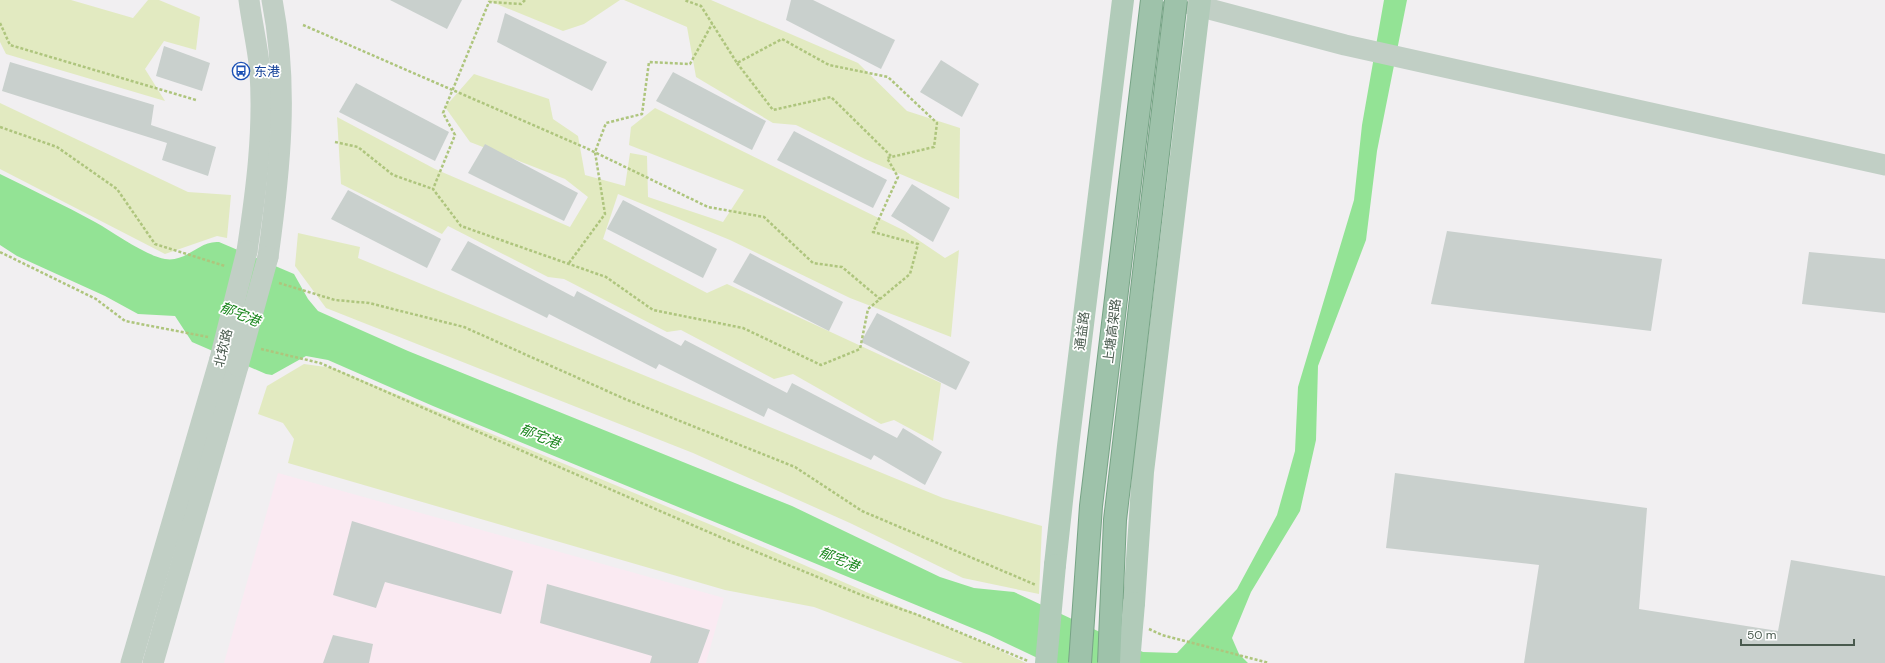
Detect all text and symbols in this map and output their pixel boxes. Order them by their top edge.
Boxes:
bus stop icon: 东港 [231,61,251,81]
place label: 东港 [254,63,280,80]
water label: 郁宅港 [217,298,265,331]
street label: 上塘高架路 [1100,298,1124,364]
street label: 通益路 [1071,311,1093,351]
street label: 北软路 [210,327,236,369]
water label: 郁宅港 [517,420,565,453]
water label: 郁宅港 [816,543,864,576]
scale bar [1741,621,1854,647]
text: 50 m [1747,627,1776,643]

